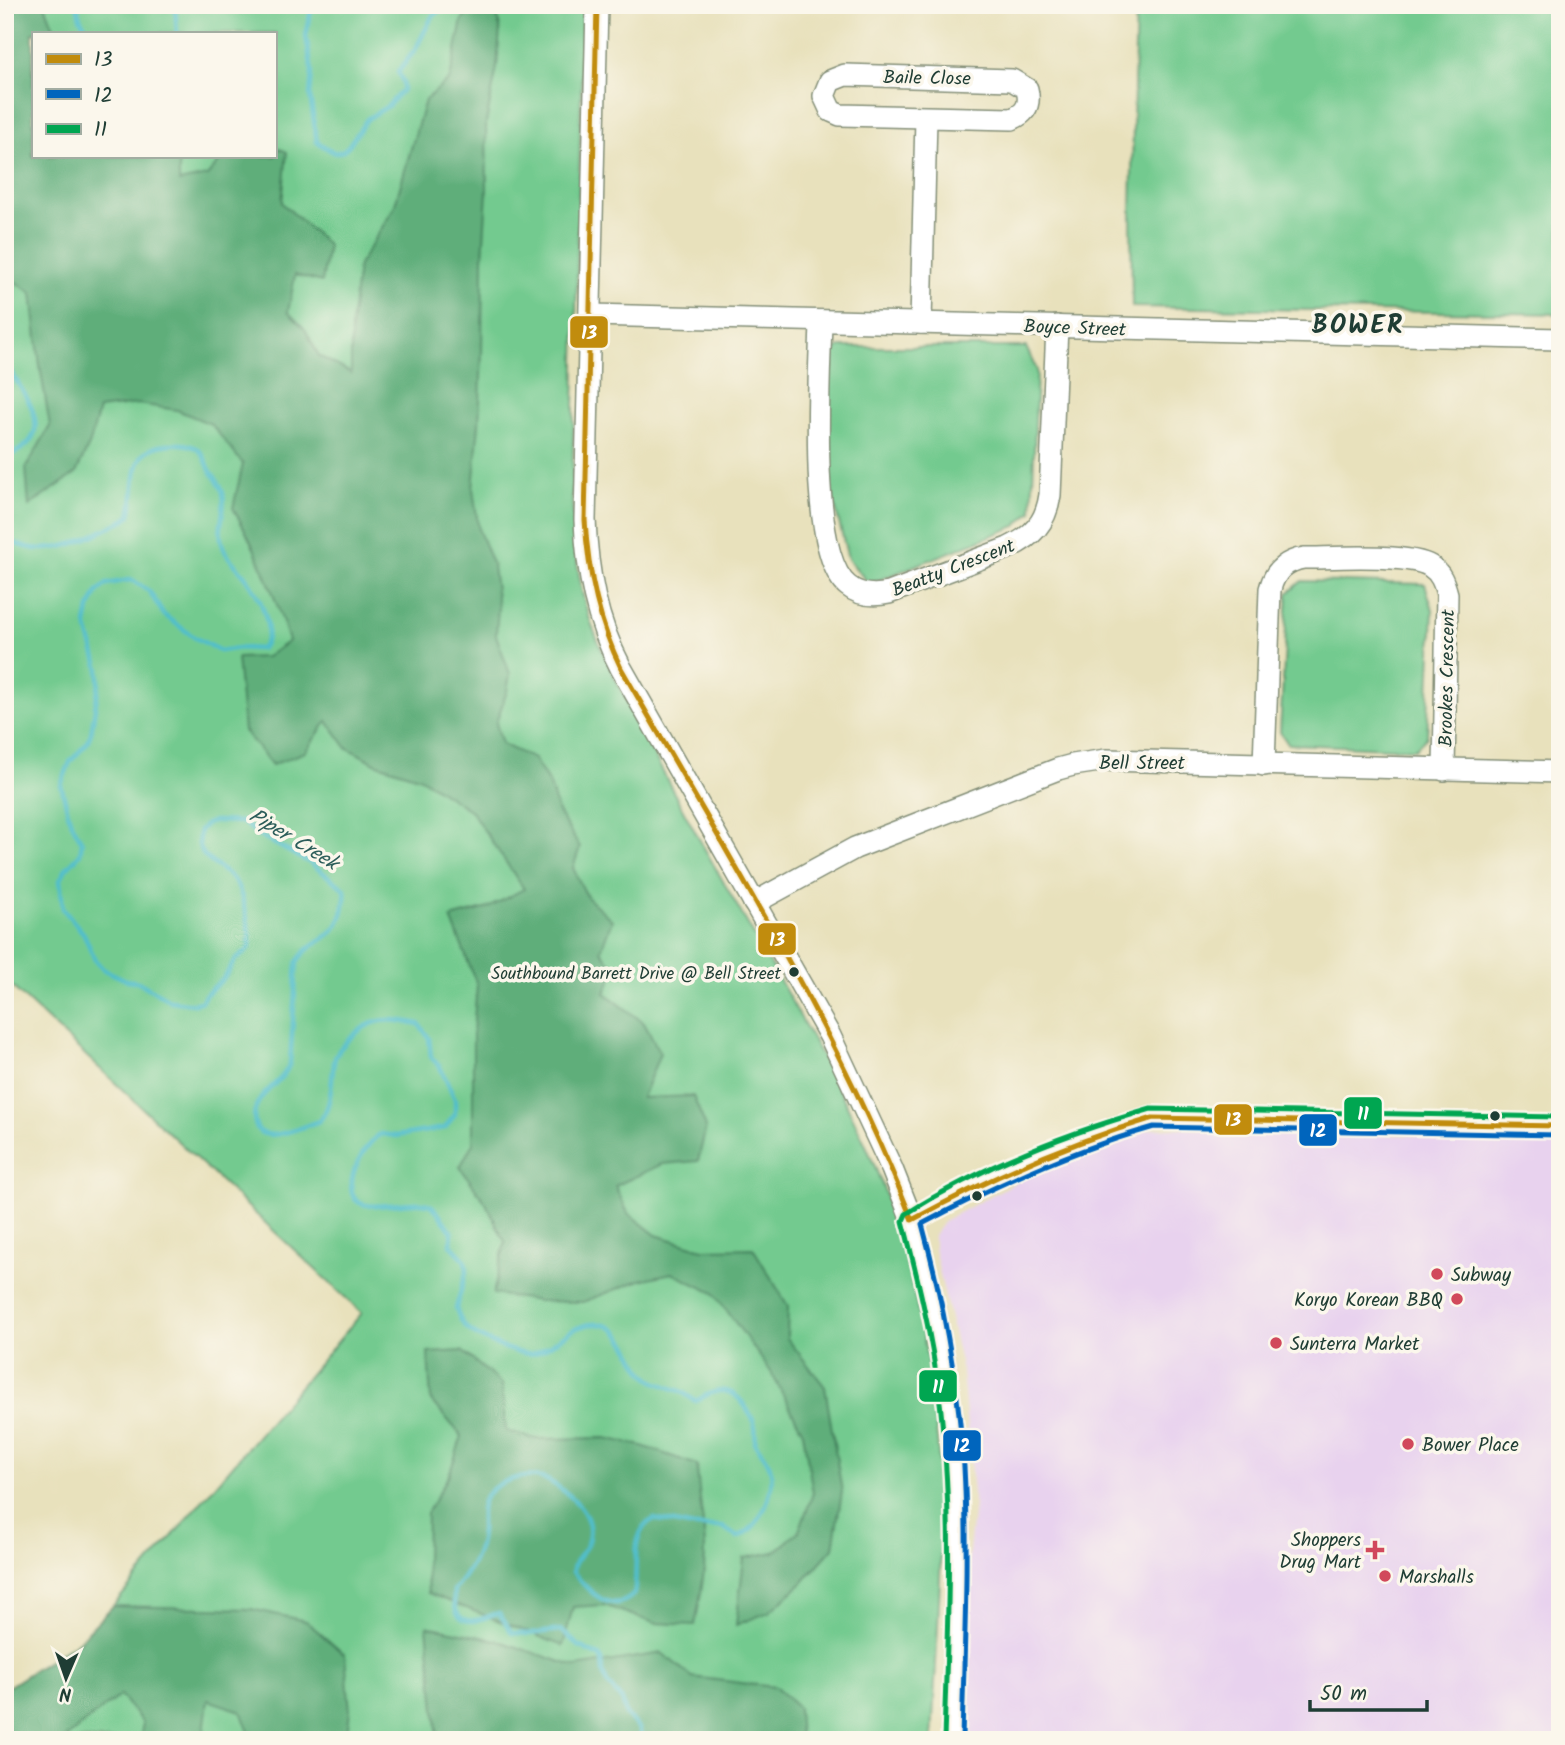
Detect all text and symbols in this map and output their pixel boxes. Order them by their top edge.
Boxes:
legend [32,32,276,158]
text: 13 [94,44,113,77]
street label: Baile Close [883,63,971,95]
text: 12 [94,80,113,113]
text: 11 [94,114,107,147]
district label: BOWER [1312,305,1404,347]
street label: Boyce Street [1023,312,1127,346]
line badge: 13 [569,315,609,349]
text: 13 [581,319,597,349]
street label: Beatty Crescent [888,531,1020,606]
street label: Brookes Crescent [1432,608,1464,747]
street label: Bell Street [1099,749,1186,779]
water label: Piper Creek [242,801,347,882]
line badge: 13 [757,922,797,956]
text: 13 [769,926,785,956]
place label: Southbound Barrett Drive @ Bell Street [491,961,781,988]
marker: Southbound Barrett Drive @ Bell Street [787,965,801,979]
line badge: 11 [1343,1096,1383,1130]
text: 11 [1357,1100,1369,1130]
line badge: 13 [1213,1103,1253,1136]
text: 13 [1225,1106,1241,1136]
unlabelled marker [1488,1109,1502,1123]
line badge: 12 [1298,1113,1338,1147]
text: 12 [1310,1117,1326,1147]
unlabelled marker [970,1189,984,1203]
place label: Subway [1451,1261,1512,1291]
marker: Subway [1429,1266,1445,1282]
place label: Koryo Korean BBQ [1294,1286,1443,1316]
marker: Koryo Korean BBQ [1449,1291,1465,1307]
place label: Sunterra Market [1290,1330,1420,1360]
marker: Sunterra Market [1268,1335,1284,1351]
line badge: 11 [918,1369,958,1403]
text: 11 [932,1373,944,1403]
line badge: 12 [942,1429,982,1462]
place label: Bower Place [1422,1431,1519,1461]
text: 12 [954,1432,970,1462]
marker: Bower Place [1400,1436,1416,1452]
place label: Shoppers Drug Mart [1279,1526,1362,1578]
marker: Shoppers Drug Mart [1367,1542,1383,1558]
place label: Marshalls [1399,1563,1474,1593]
marker: Marshalls [1377,1568,1393,1584]
north arrow [32,1644,102,1714]
scale bar [1310,1668,1427,1712]
text: N [59,1678,72,1708]
text: 50 m [1320,1678,1367,1711]

